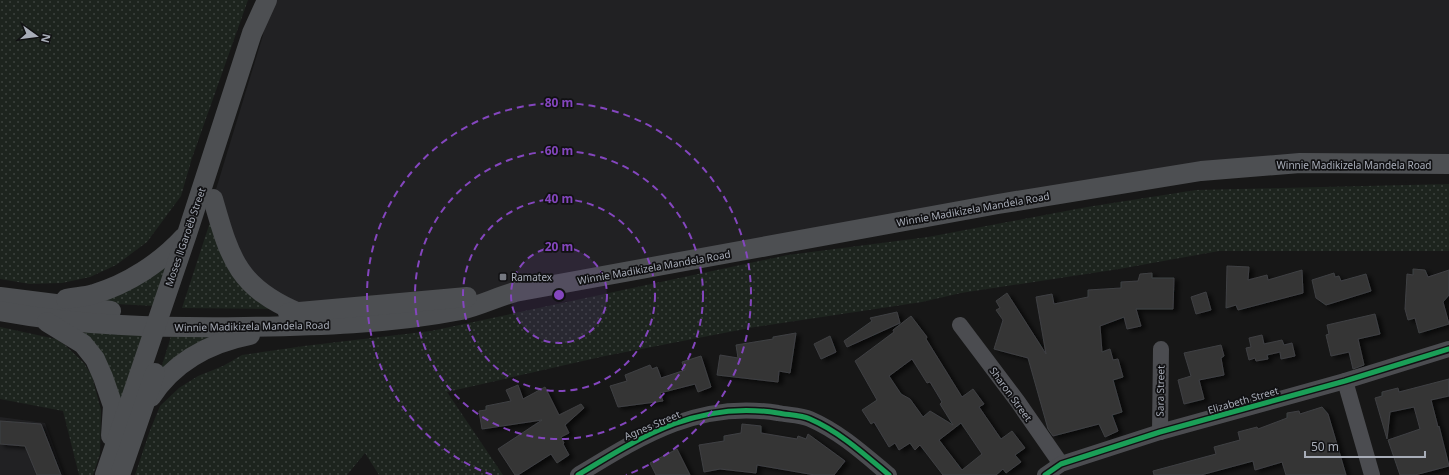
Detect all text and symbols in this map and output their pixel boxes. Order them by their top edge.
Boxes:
north arrow [16,16,56,56]
text: N [38,32,55,45]
text: 80 m [545,94,573,111]
text: 60 m [545,142,573,159]
street label: Winnie Madikizela Mandela Road [1277,158,1432,172]
street label: Moses ǁGaroëb Street [162,185,209,288]
street label: Winnie Madikizela Mandela Road [895,189,1051,229]
text: 40 m [545,190,573,207]
text: 20 m [545,238,573,255]
street label: Winnie Madikizela Mandela Road [576,247,732,287]
place label: Ramatex [511,270,553,284]
marker: Ramatex [498,272,508,282]
centre of rings [552,288,566,302]
street label: Winnie Madikizela Mandela Road [174,318,330,334]
street label: Sharon Street [987,364,1036,424]
street label: Sara Street [1153,365,1167,417]
street label: Elizabeth Street [1206,383,1280,417]
street label: Agnes Street [622,407,683,443]
scale bar [1305,433,1425,459]
text: 50 m [1311,438,1339,455]

